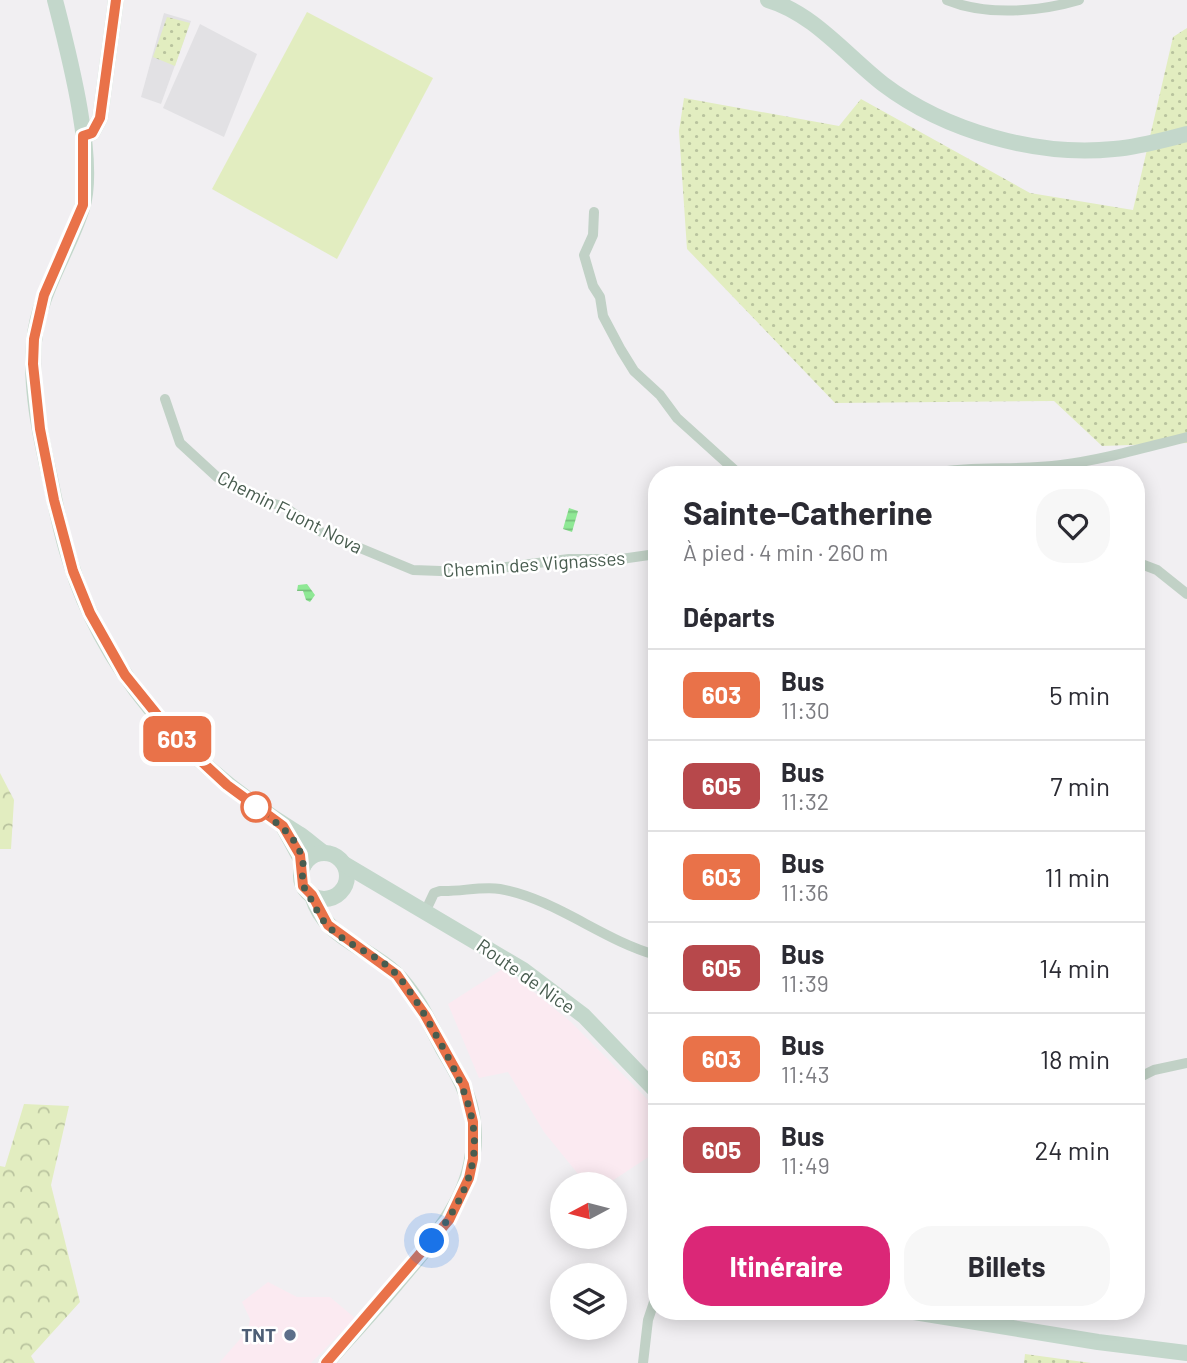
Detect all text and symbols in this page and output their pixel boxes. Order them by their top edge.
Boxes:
street label: Chemin Fuont Nova [214,465,367,558]
button: heart [1036,489,1110,563]
text: Sainte-Catherine [683,492,933,532]
text: À pied · 4 min · 260 m [683,538,888,566]
street label: Chemin des Vignasses [442,546,626,581]
text: Départs [683,601,775,632]
text: Bus [781,665,824,696]
text: 5 min [1049,679,1110,710]
text: 603 [702,680,741,709]
text: 11:30 [781,696,830,724]
line badge: 603 [137,716,217,762]
text: 603 [157,724,197,753]
text: Bus [781,756,824,787]
text: 7 min [1050,770,1110,801]
text: 605 [702,771,741,800]
text: 11:32 [781,787,829,815]
unlabelled marker [241,792,271,822]
text: Bus [781,847,824,878]
text: 11 min [1044,861,1110,892]
text: 603 [702,862,741,891]
text: 11:36 [781,878,829,906]
street label: Route de Nice [473,933,580,1018]
text: Bus [781,938,824,969]
text: 14 min [1039,952,1110,983]
text: 605 [702,953,741,982]
text: 11:39 [781,969,829,997]
text: Bus [781,1029,824,1060]
text: 18 min [1040,1043,1110,1074]
text: 603 [702,1044,741,1073]
text: 11:43 [781,1060,829,1088]
text: Bus [781,1120,824,1151]
text: 24 min [1034,1134,1110,1165]
text: 605 [702,1135,741,1164]
text: 11:49 [781,1151,830,1179]
north arrow [550,1172,626,1250]
map controls [550,1172,627,1340]
your location [414,1223,449,1258]
button: Itinéraire [683,1226,890,1306]
button: Billets [904,1226,1110,1306]
button: layers [550,1263,627,1340]
place label: TNT [241,1323,276,1346]
marker: TNT [282,1327,298,1343]

